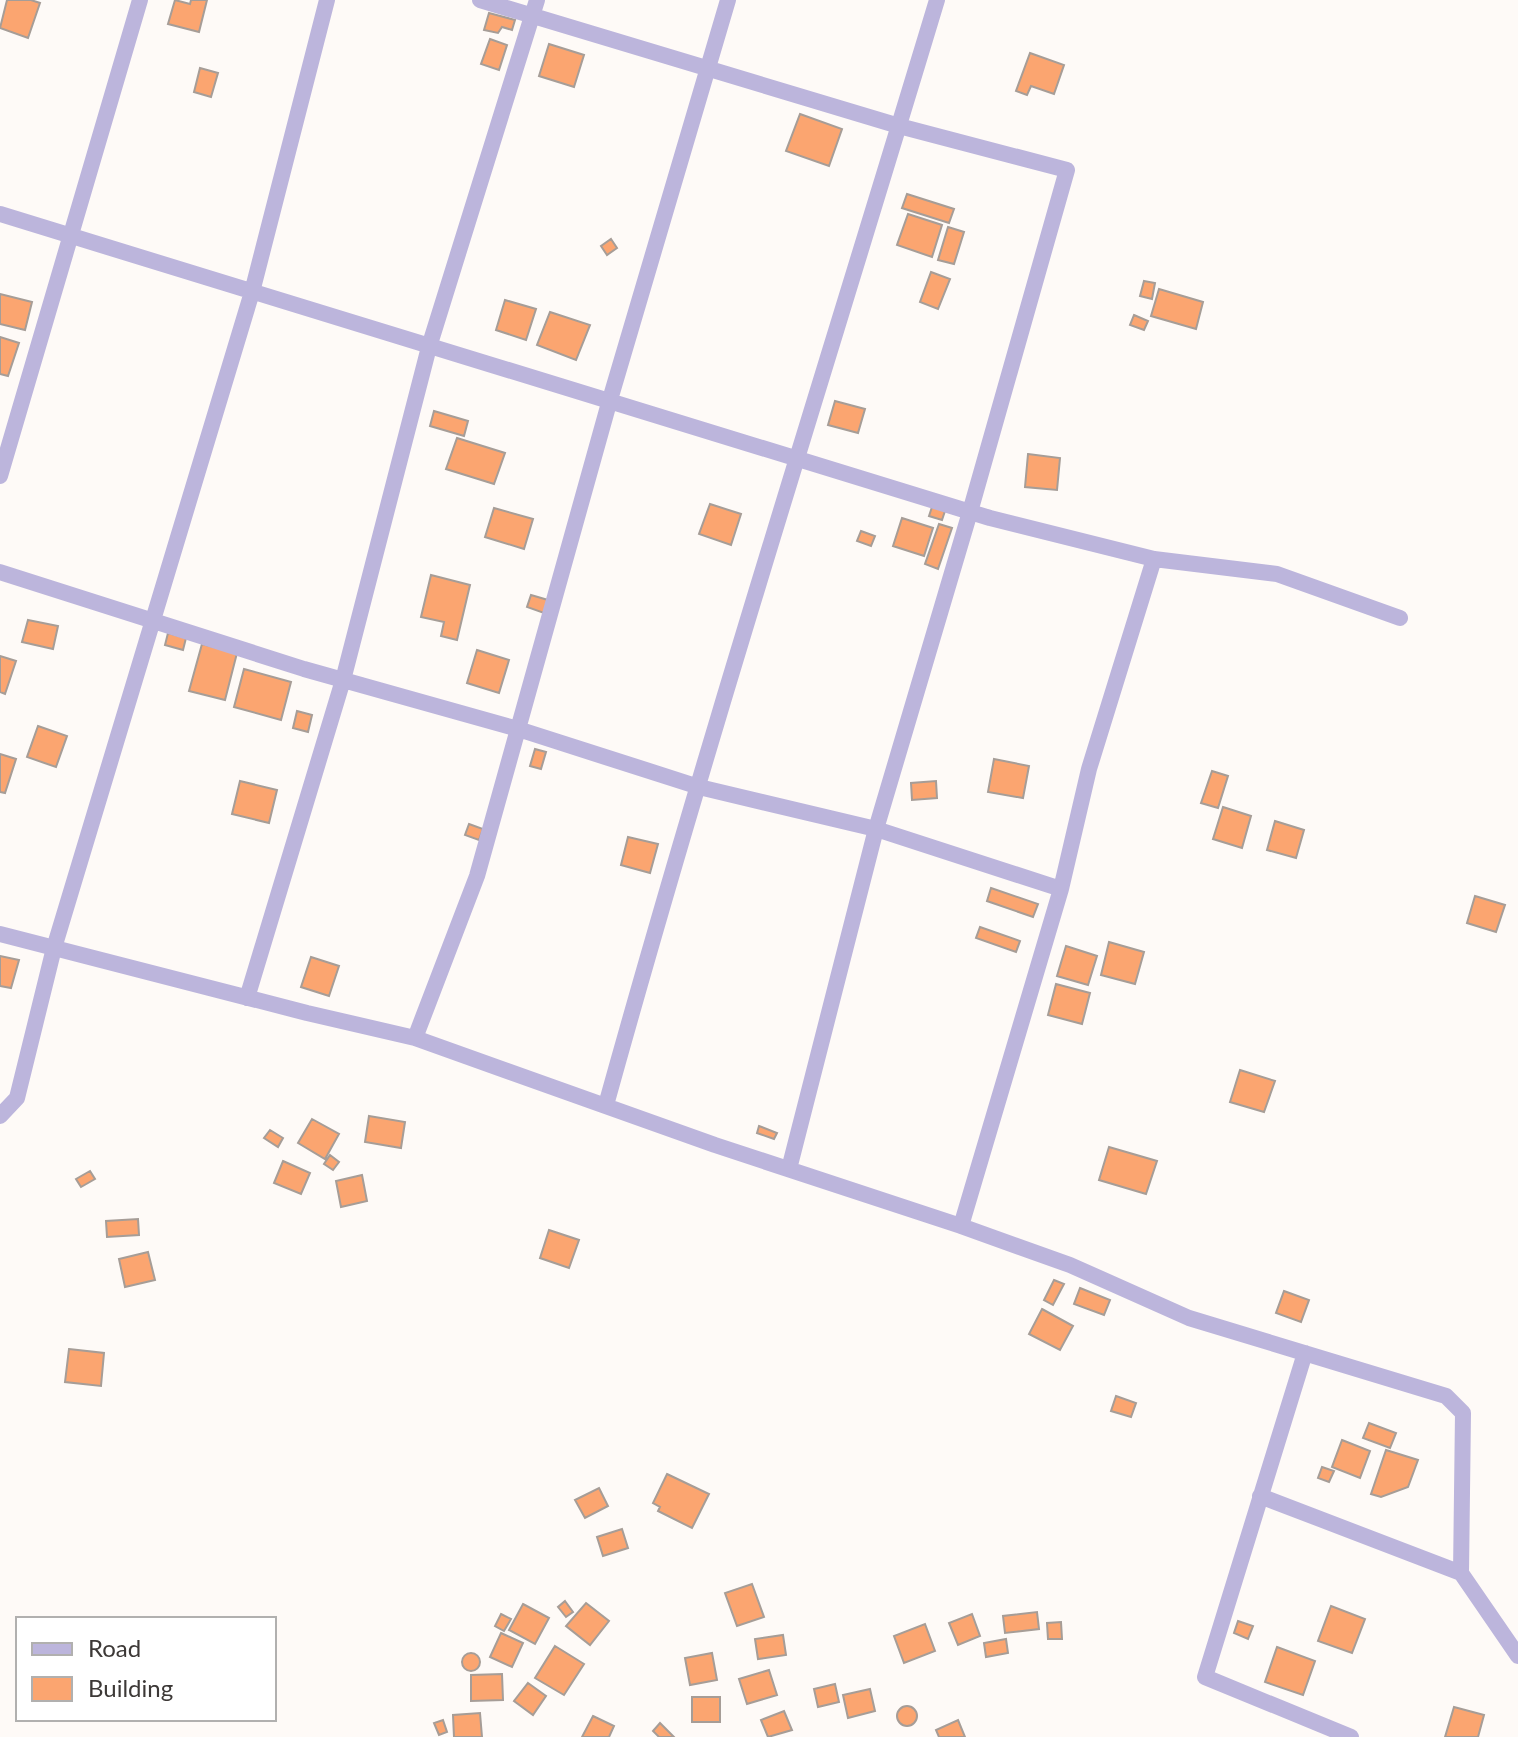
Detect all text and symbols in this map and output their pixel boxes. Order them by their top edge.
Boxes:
legend [16,1617,276,1721]
text: Road [88,1633,141,1662]
text: Building [88,1673,173,1702]

